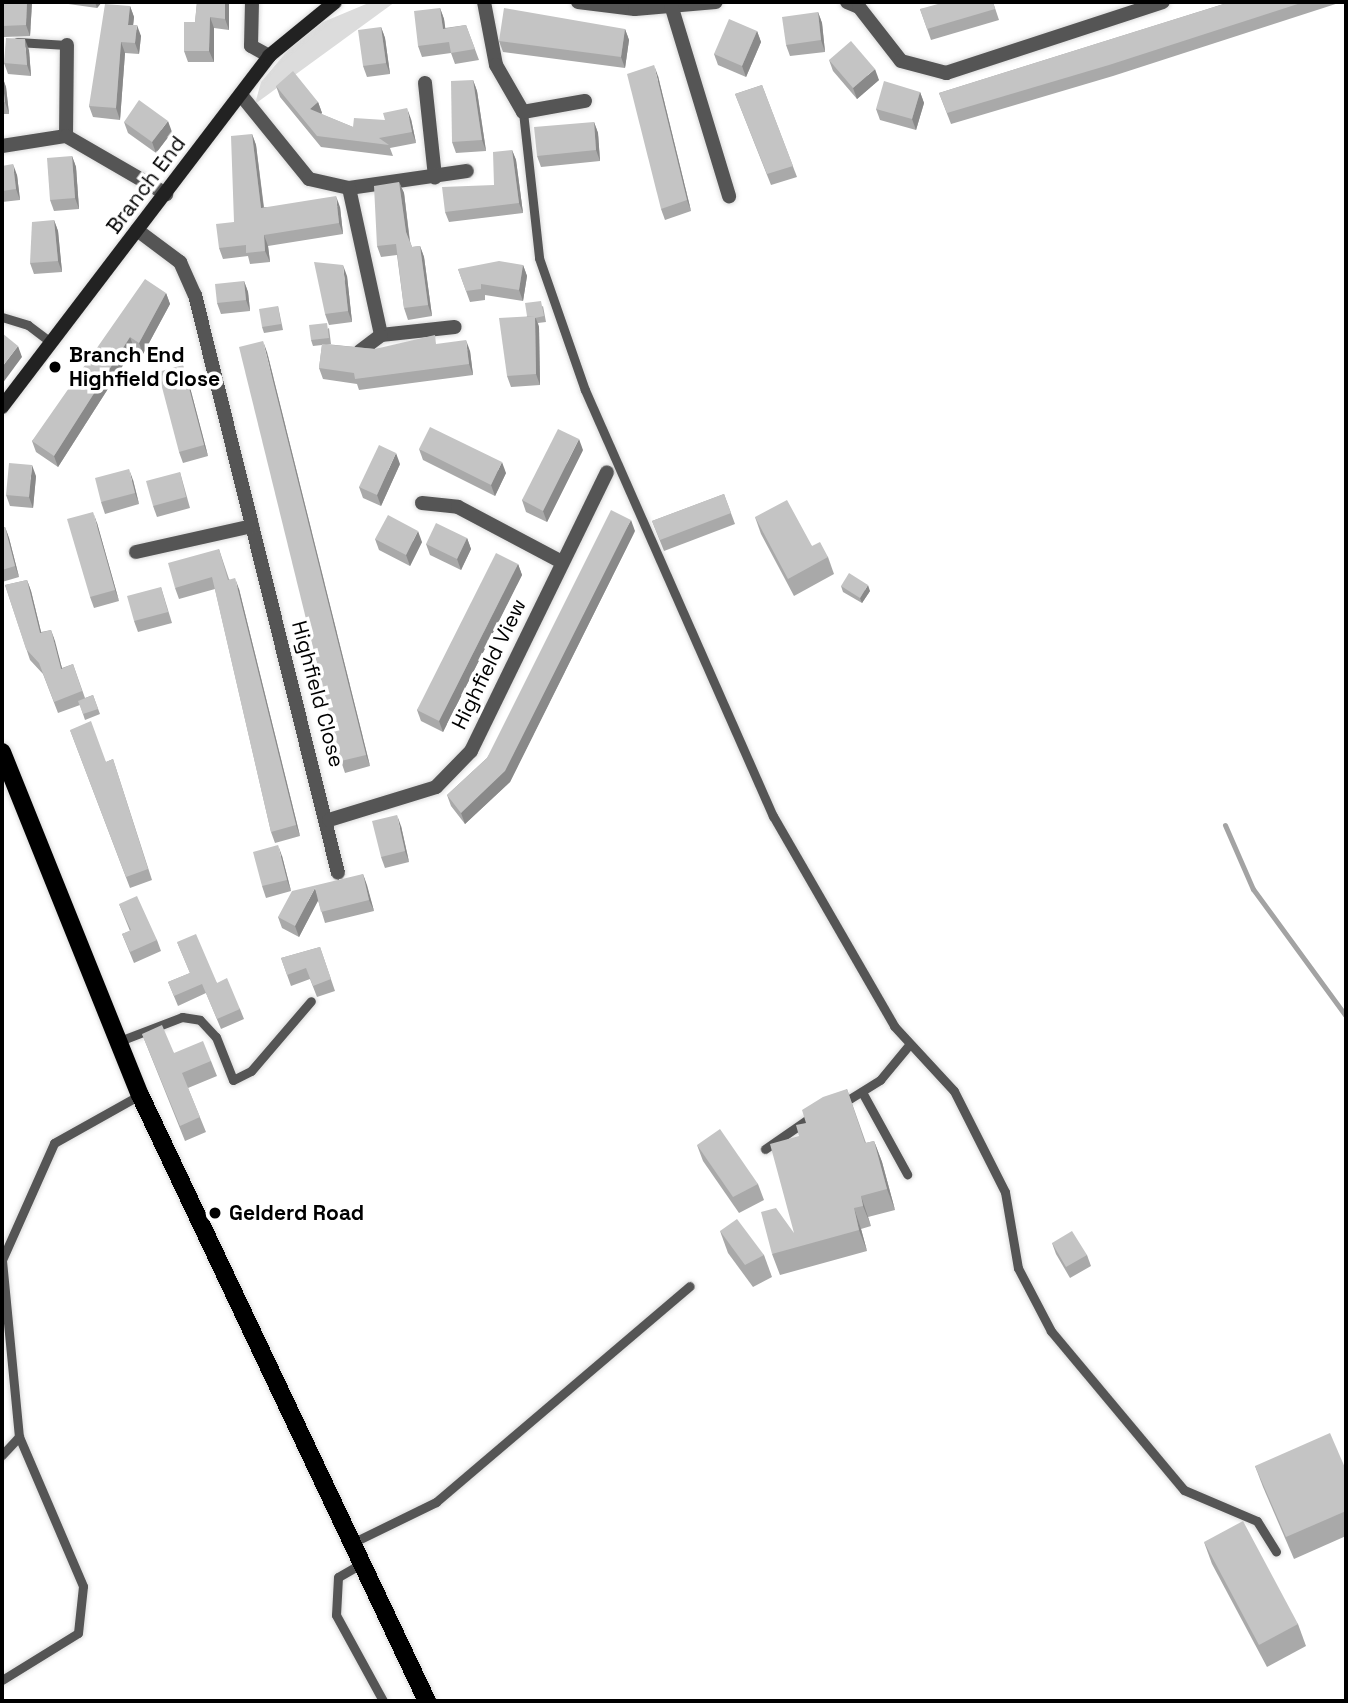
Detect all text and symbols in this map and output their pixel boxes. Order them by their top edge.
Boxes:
street label: Branch End [101,131,191,239]
place label: Branch End Highfield Close [69,342,220,392]
marker: Branch End Highfield Close [47,359,63,375]
street label: Highfield View [446,594,532,734]
street label: Highfield Close [286,618,350,770]
place label: Gelderd Road [229,1200,364,1226]
marker: Gelderd Road [207,1205,223,1221]

